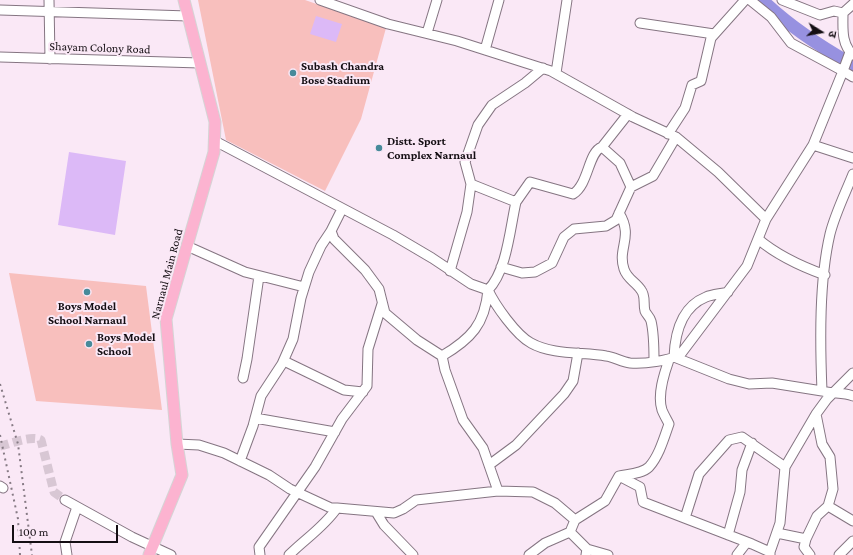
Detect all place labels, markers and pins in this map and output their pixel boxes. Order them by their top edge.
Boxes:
place label: Subash Chandra Bose Stadium [301,59,384,87]
marker: Subash Chandra Bose Stadium [288,68,298,78]
place label: Distt. Sport Complex Narnaul [387,134,476,162]
marker: Distt. Sport Complex Narnaul [374,143,384,153]
marker: Boys Model School Narnaul [82,287,92,297]
place label: Boys Model School Narnaul [48,299,126,327]
place label: Boys Model School [97,330,155,358]
marker: Boys Model School [84,339,94,349]

